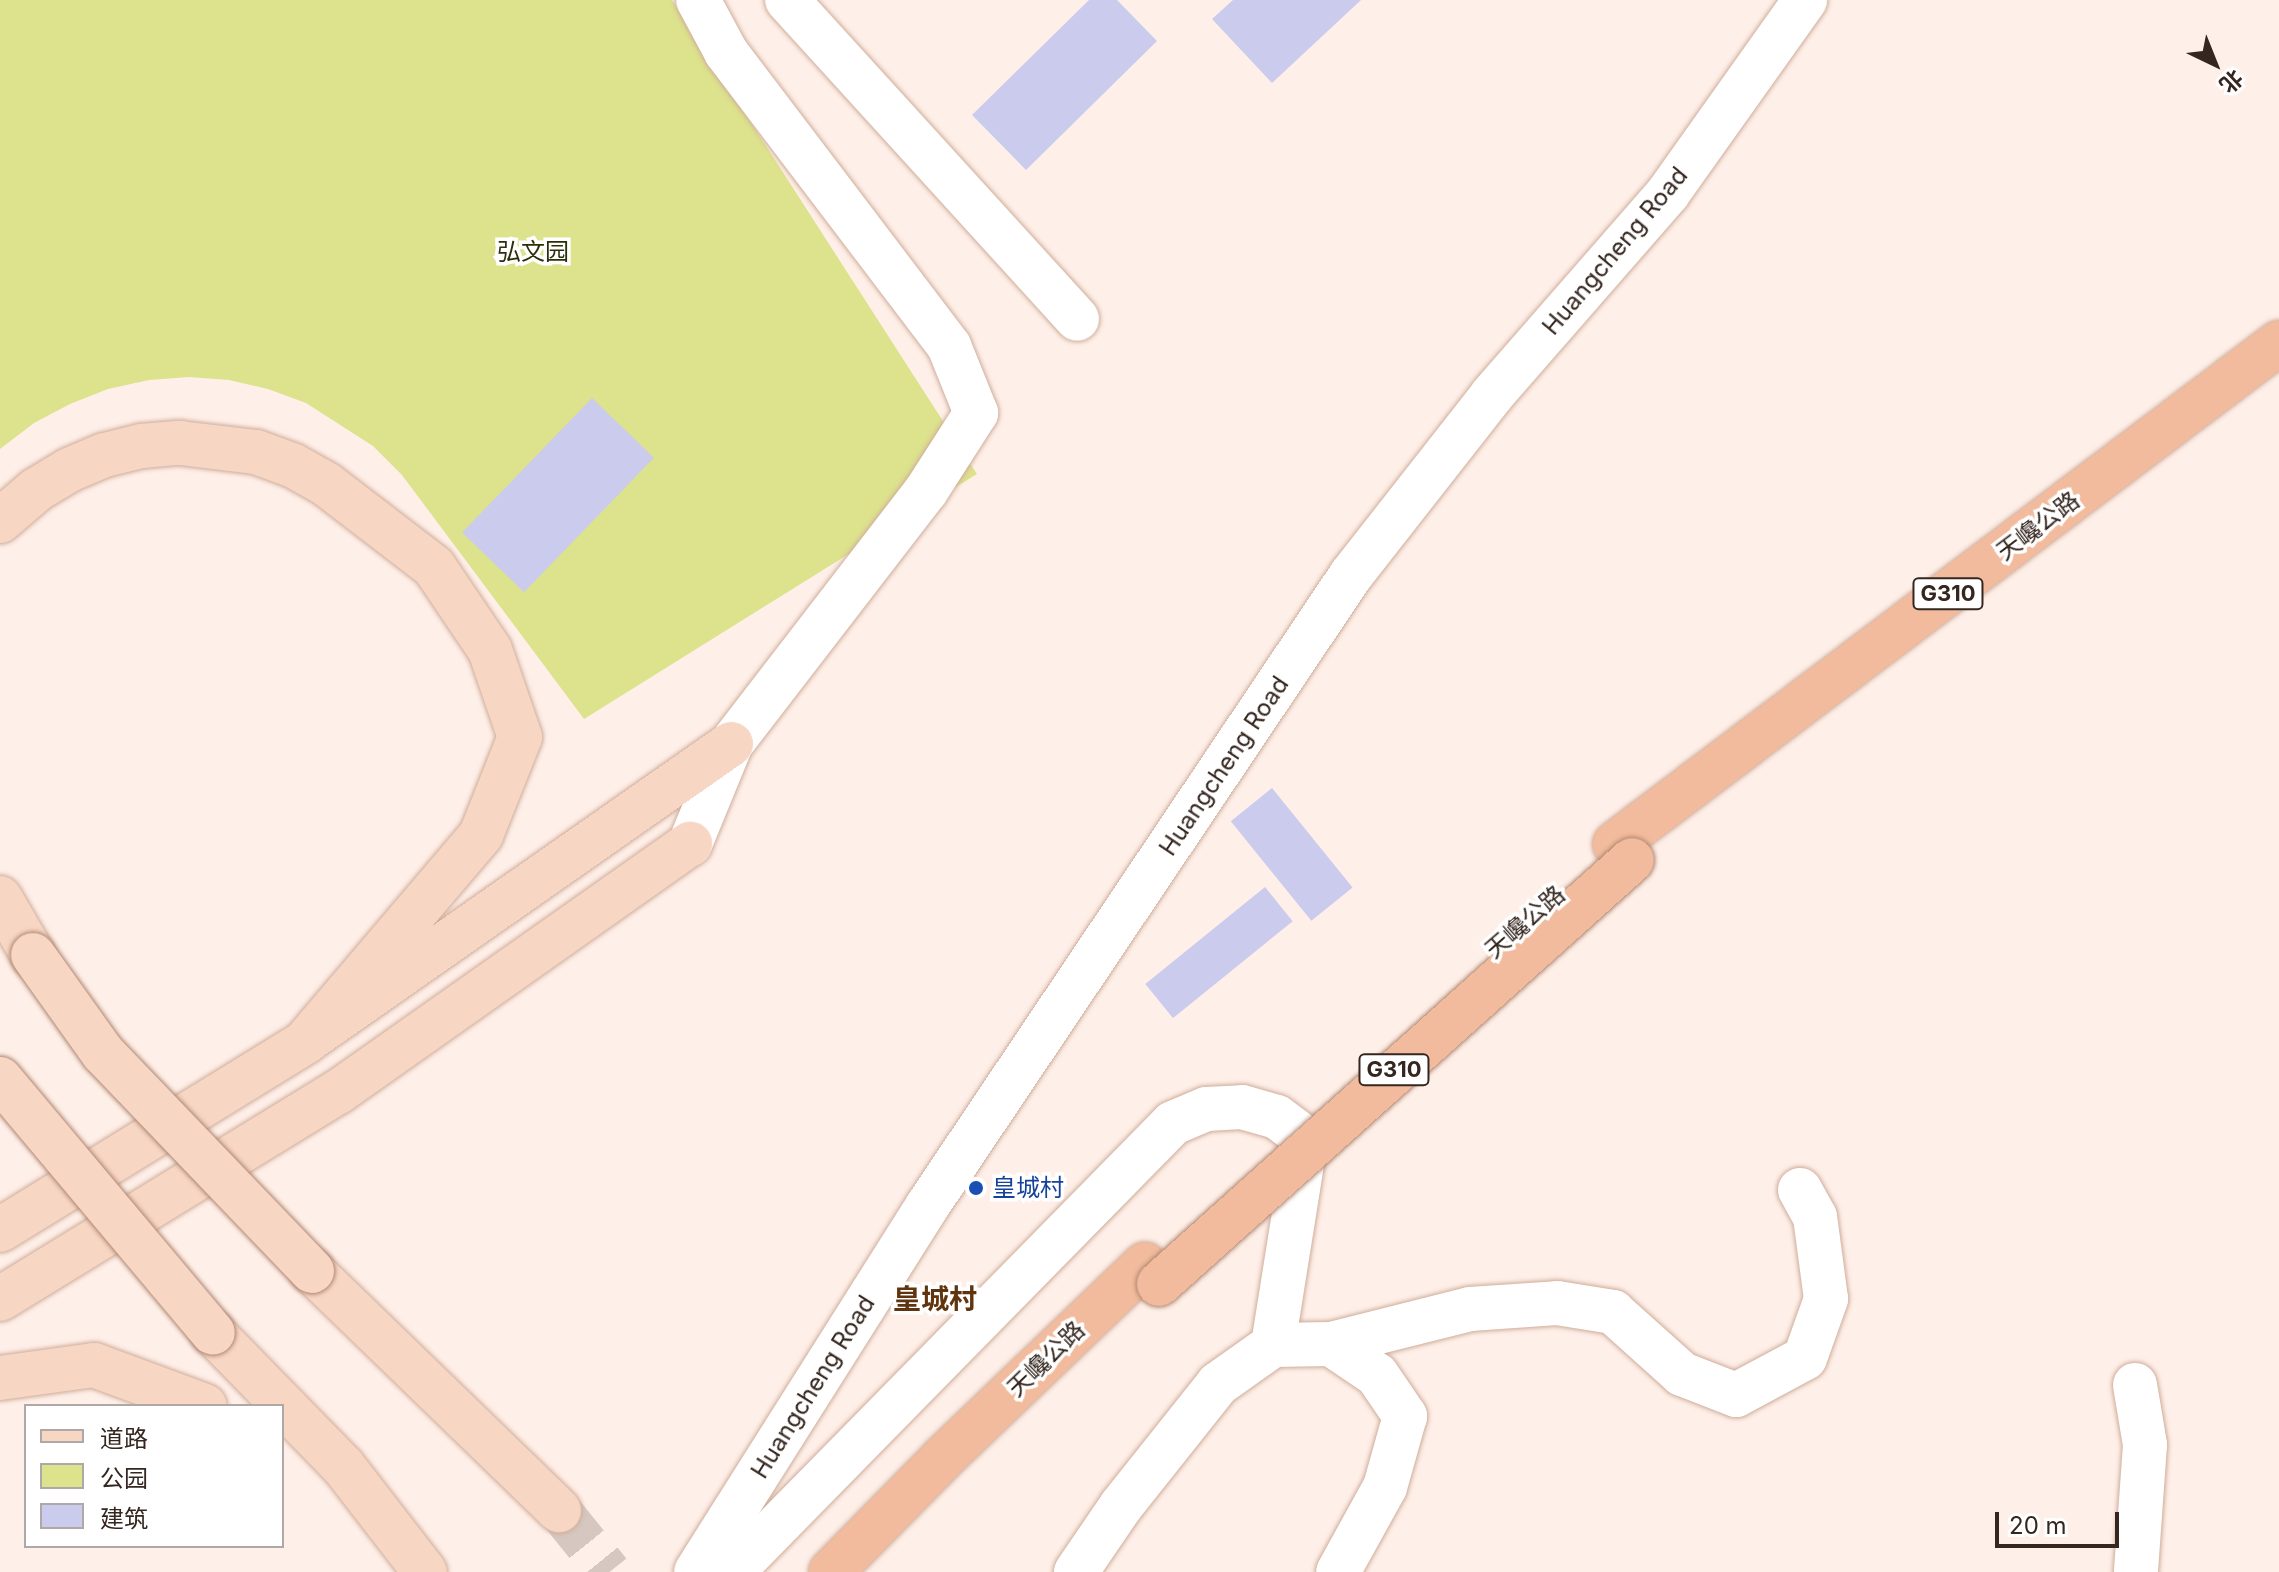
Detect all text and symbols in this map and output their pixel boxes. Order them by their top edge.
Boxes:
north arrow [2175,24,2255,104]
text: 北 [2214,65,2248,99]
street label: Huangcheng Road [1537,161,1693,341]
park label: 弘文园 [497,238,569,266]
street label: 天巉公路 [1991,486,2085,566]
road number: G310 [1912,576,1984,612]
street label: Huangcheng Road [1153,671,1295,861]
street label: 天巉公路 [1479,880,1571,964]
road number: G310 [1358,1052,1430,1088]
place label: 皇城村 [992,1174,1064,1202]
marker: 皇城村 [967,1179,985,1197]
district label: 皇城村 [893,1282,977,1316]
street label: Huangcheng Road [745,1290,881,1484]
street label: 天巉公路 [1001,1315,1091,1403]
legend [24,1404,284,1548]
text: 道路 [100,1424,148,1453]
text: 公园 [100,1464,148,1493]
scale bar [1999,1496,2123,1546]
text: 建筑 [100,1504,148,1533]
text: 20 m [2009,1511,2067,1540]

